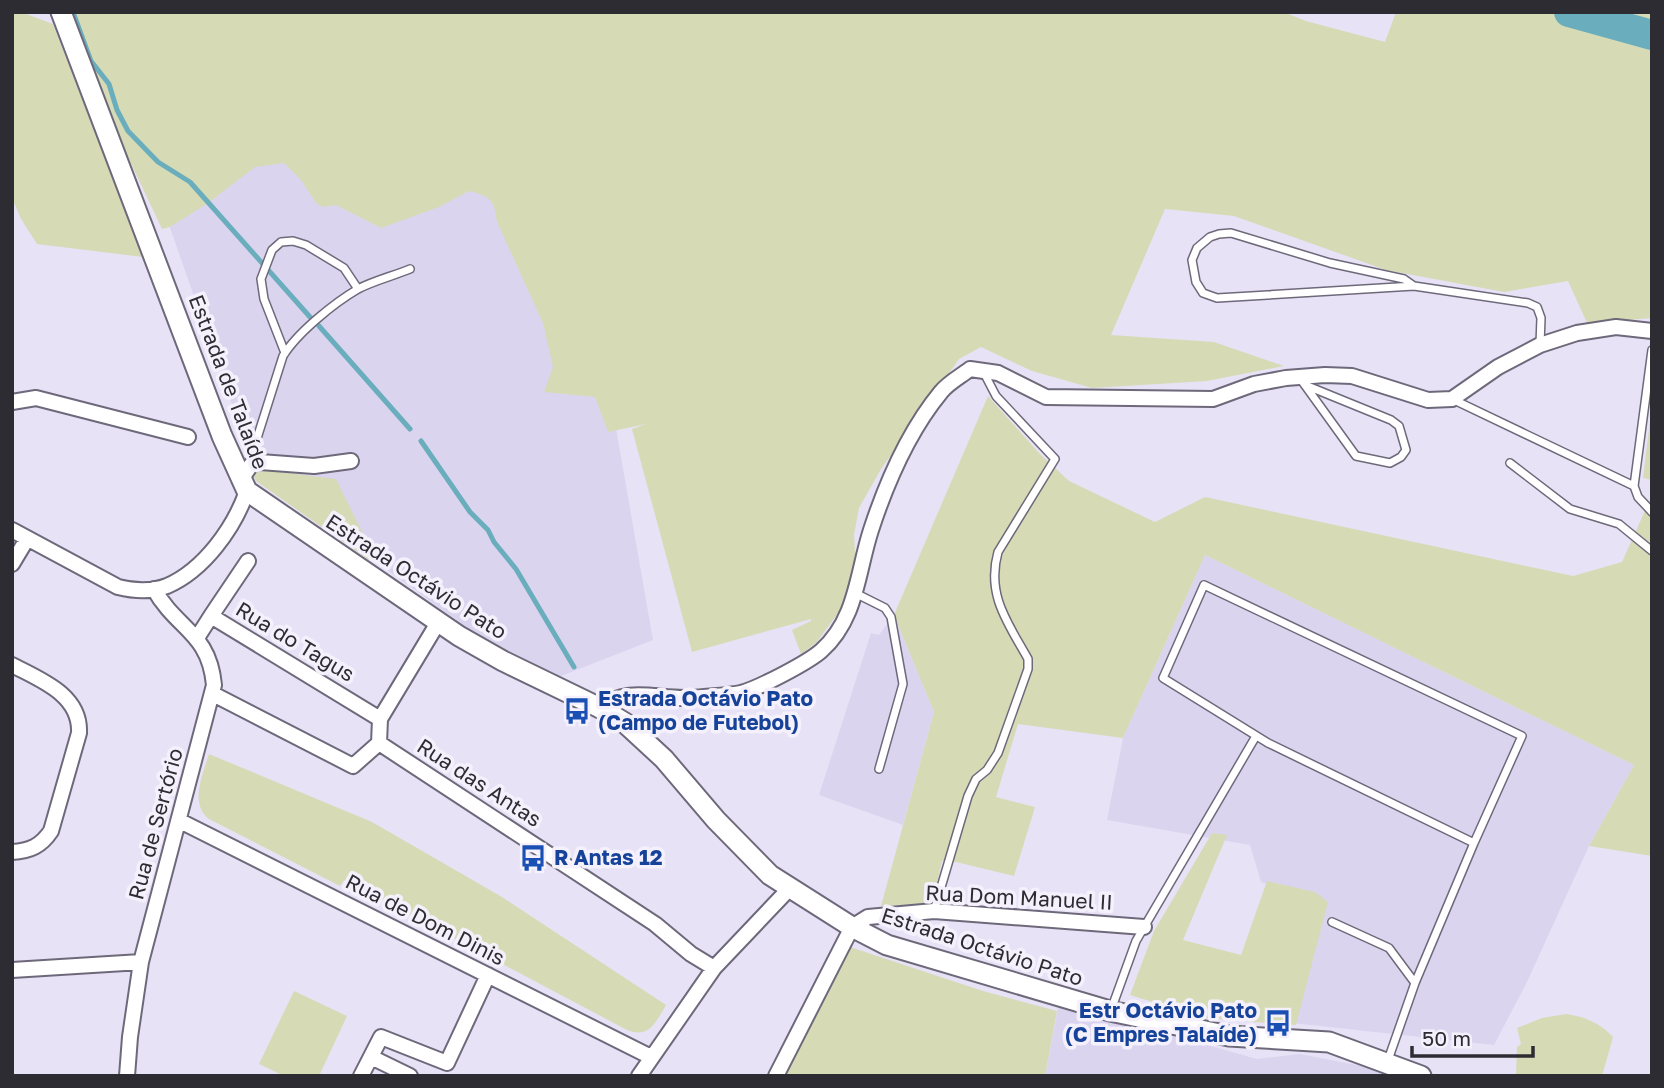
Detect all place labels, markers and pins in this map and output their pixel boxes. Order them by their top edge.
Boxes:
place label: Estrada Octávio Pato (Campo de Futebol) [598,685,813,735]
bus stop icon: Estrada Octávio Pato (Campo de Futebol) [562,696,592,726]
bus stop icon: R Antas 12 [518,843,548,873]
place label: R Antas 12 [554,844,663,870]
place label: Estr Octávio Pato (C Empres Talaíde) [1065,997,1257,1047]
bus stop icon: Estr Octávio Pato (C Empres Talaíde) [1263,1008,1293,1038]

